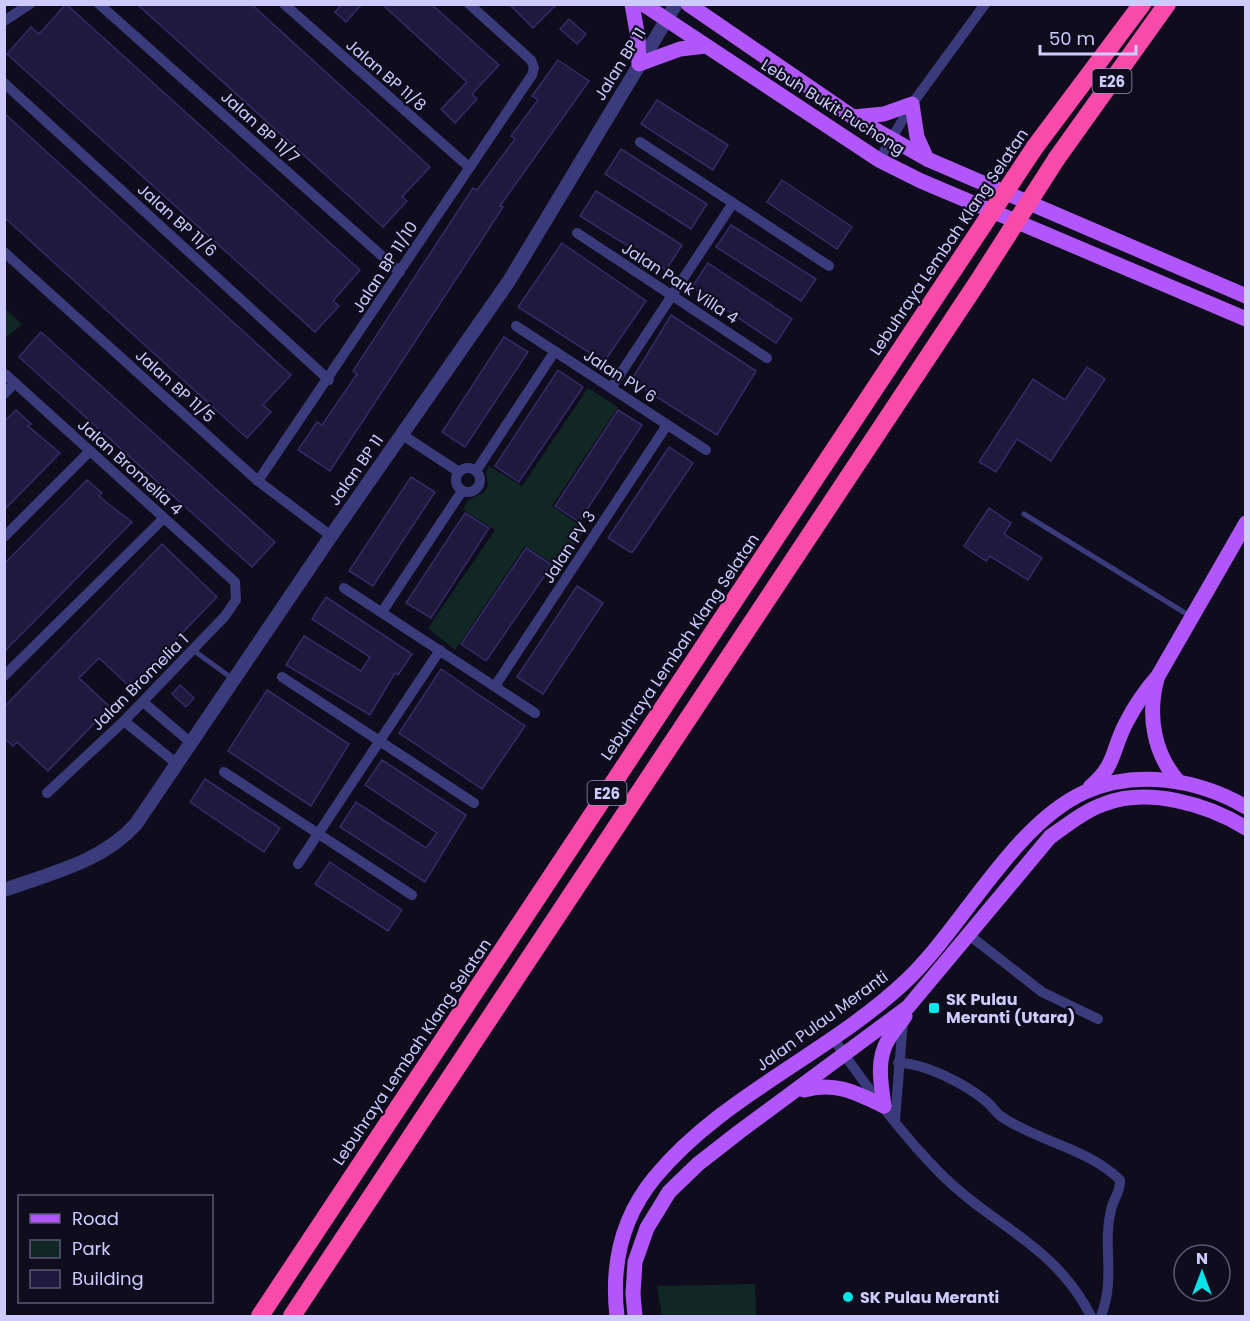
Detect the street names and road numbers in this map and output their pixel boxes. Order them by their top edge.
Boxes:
street label: Jalan BP 11 [588,23,652,105]
street label: Jalan BP 11/8 [341,34,431,116]
street label: Lebuh Bukit Puchong [757,53,909,161]
road number: E26 [1092,69,1132,93]
street label: Jalan BP 11/7 [216,85,304,169]
street label: Lebuhraya Lembah Klang Selatan [864,124,1034,360]
street label: Jalan BP 11/6 [132,178,222,262]
street label: Jalan BP 11/10 [347,217,423,317]
street label: Jalan Park Villa 4 [617,237,743,329]
street label: Jalan BP 11/5 [130,344,220,428]
street label: Jalan PV 6 [579,344,661,408]
street label: Jalan Bromelia 4 [73,414,187,520]
street label: Jalan BP 11 [323,430,389,510]
street label: Jalan PV 3 [537,506,601,588]
street label: Lebuhraya Lembah Klang Selatan [595,529,765,765]
street label: Jalan Bromelia 1 [86,628,194,736]
road number: E26 [588,781,626,805]
street label: Lebuhraya Lembah Klang Selatan [327,934,497,1170]
street label: Jalan Pulau Meranti [751,965,893,1077]

